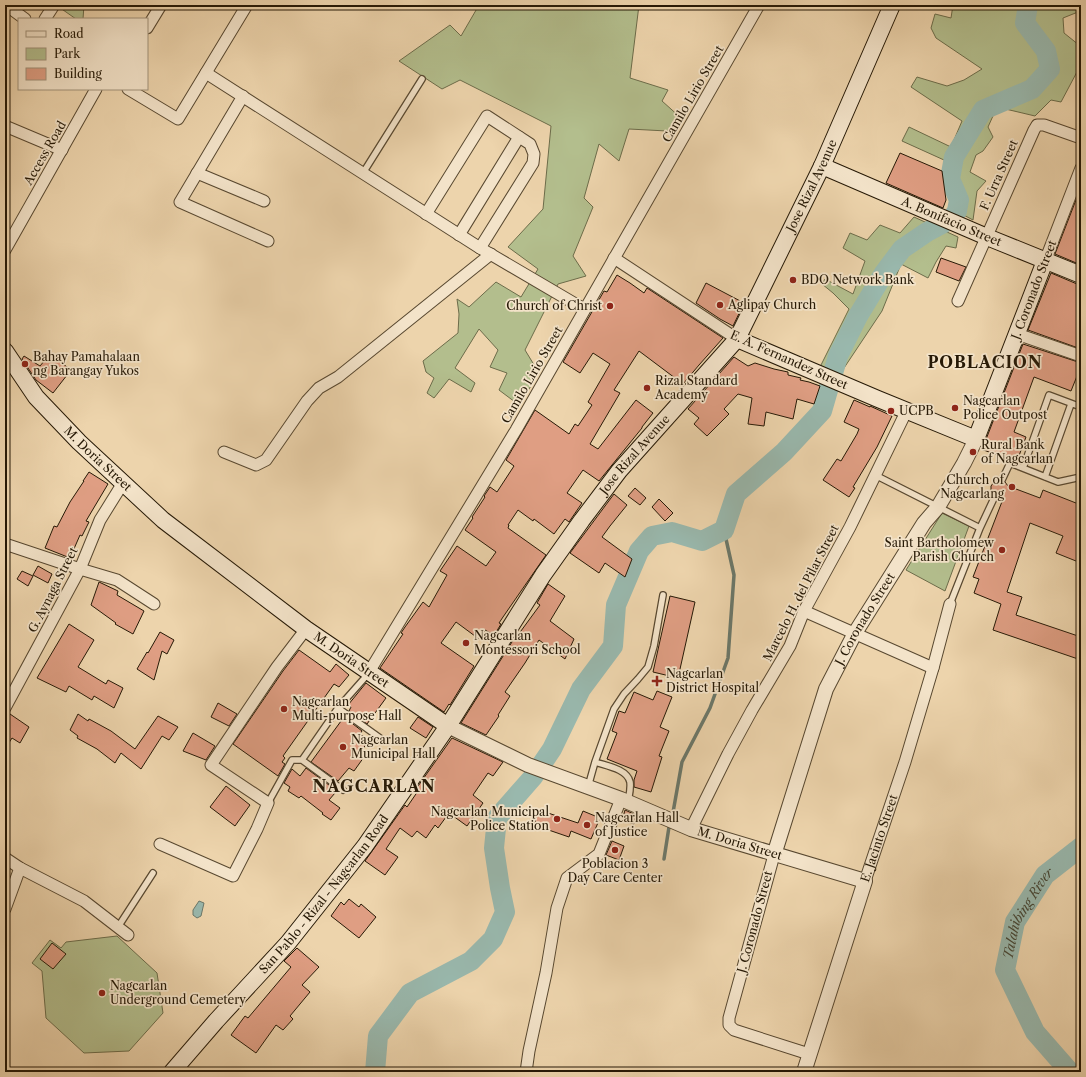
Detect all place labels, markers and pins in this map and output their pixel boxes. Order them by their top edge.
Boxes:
place label: BDO Network Bank [801,272,915,287]
marker: BDO Network Bank [788,275,798,285]
place label: Aglipay Church [727,297,817,312]
place label: Church of Christ [506,298,603,313]
marker: Aglipay Church [715,300,725,310]
marker: Church of Christ [605,301,615,311]
place label: Bahay Pamahalaan ng Barangay Yukos [33,349,140,378]
marker: Bahay Pamahalaan ng Barangay Yukos [20,359,30,369]
place label: Rizal Standard Academy [654,373,739,402]
marker: Rizal Standard Academy [642,383,652,393]
place label: Nagcarlan Police Outpost [963,393,1048,422]
place label: UCPB [899,403,934,418]
marker: Nagcarlan Police Outpost [950,403,960,413]
marker: UCPB [886,406,896,416]
place label: Rural Bank of Nagcarlan [981,437,1054,466]
marker: Rural Bank of Nagcarlan [968,447,978,457]
place label: Church of Nagcarlang [940,472,1006,501]
marker: Church of Nagcarlang [1007,482,1017,492]
place label: Saint Bartholomew Parish Church [885,535,995,564]
marker: Saint Bartholomew Parish Church [997,545,1007,555]
place label: Nagcarlan Montessori School [474,628,581,657]
marker: Nagcarlan Montessori School [461,638,471,648]
place label: Nagcarlan District Hospital [666,666,759,695]
marker: Nagcarlan District Hospital [651,675,663,687]
place label: Nagcarlan Multi-purpose Hall [292,694,402,723]
marker: Nagcarlan Multi-purpose Hall [279,704,289,714]
place label: Nagcarlan Municipal Hall [351,732,436,761]
marker: Nagcarlan Municipal Hall [338,742,348,752]
place label: Nagcarlan Municipal Police Station [431,804,549,833]
place label: Nagcarlan Hall of Justice [595,810,680,839]
marker: Nagcarlan Municipal Police Station [552,814,562,824]
marker: Nagcarlan Hall of Justice [582,820,592,830]
marker: Poblacion 3 Day Care Center [610,845,620,855]
place label: Poblacion 3 Day Care Center [567,856,663,885]
place label: Nagcarlan Underground Cemetery [110,978,246,1007]
marker: Nagcarlan Underground Cemetery [97,988,107,998]

